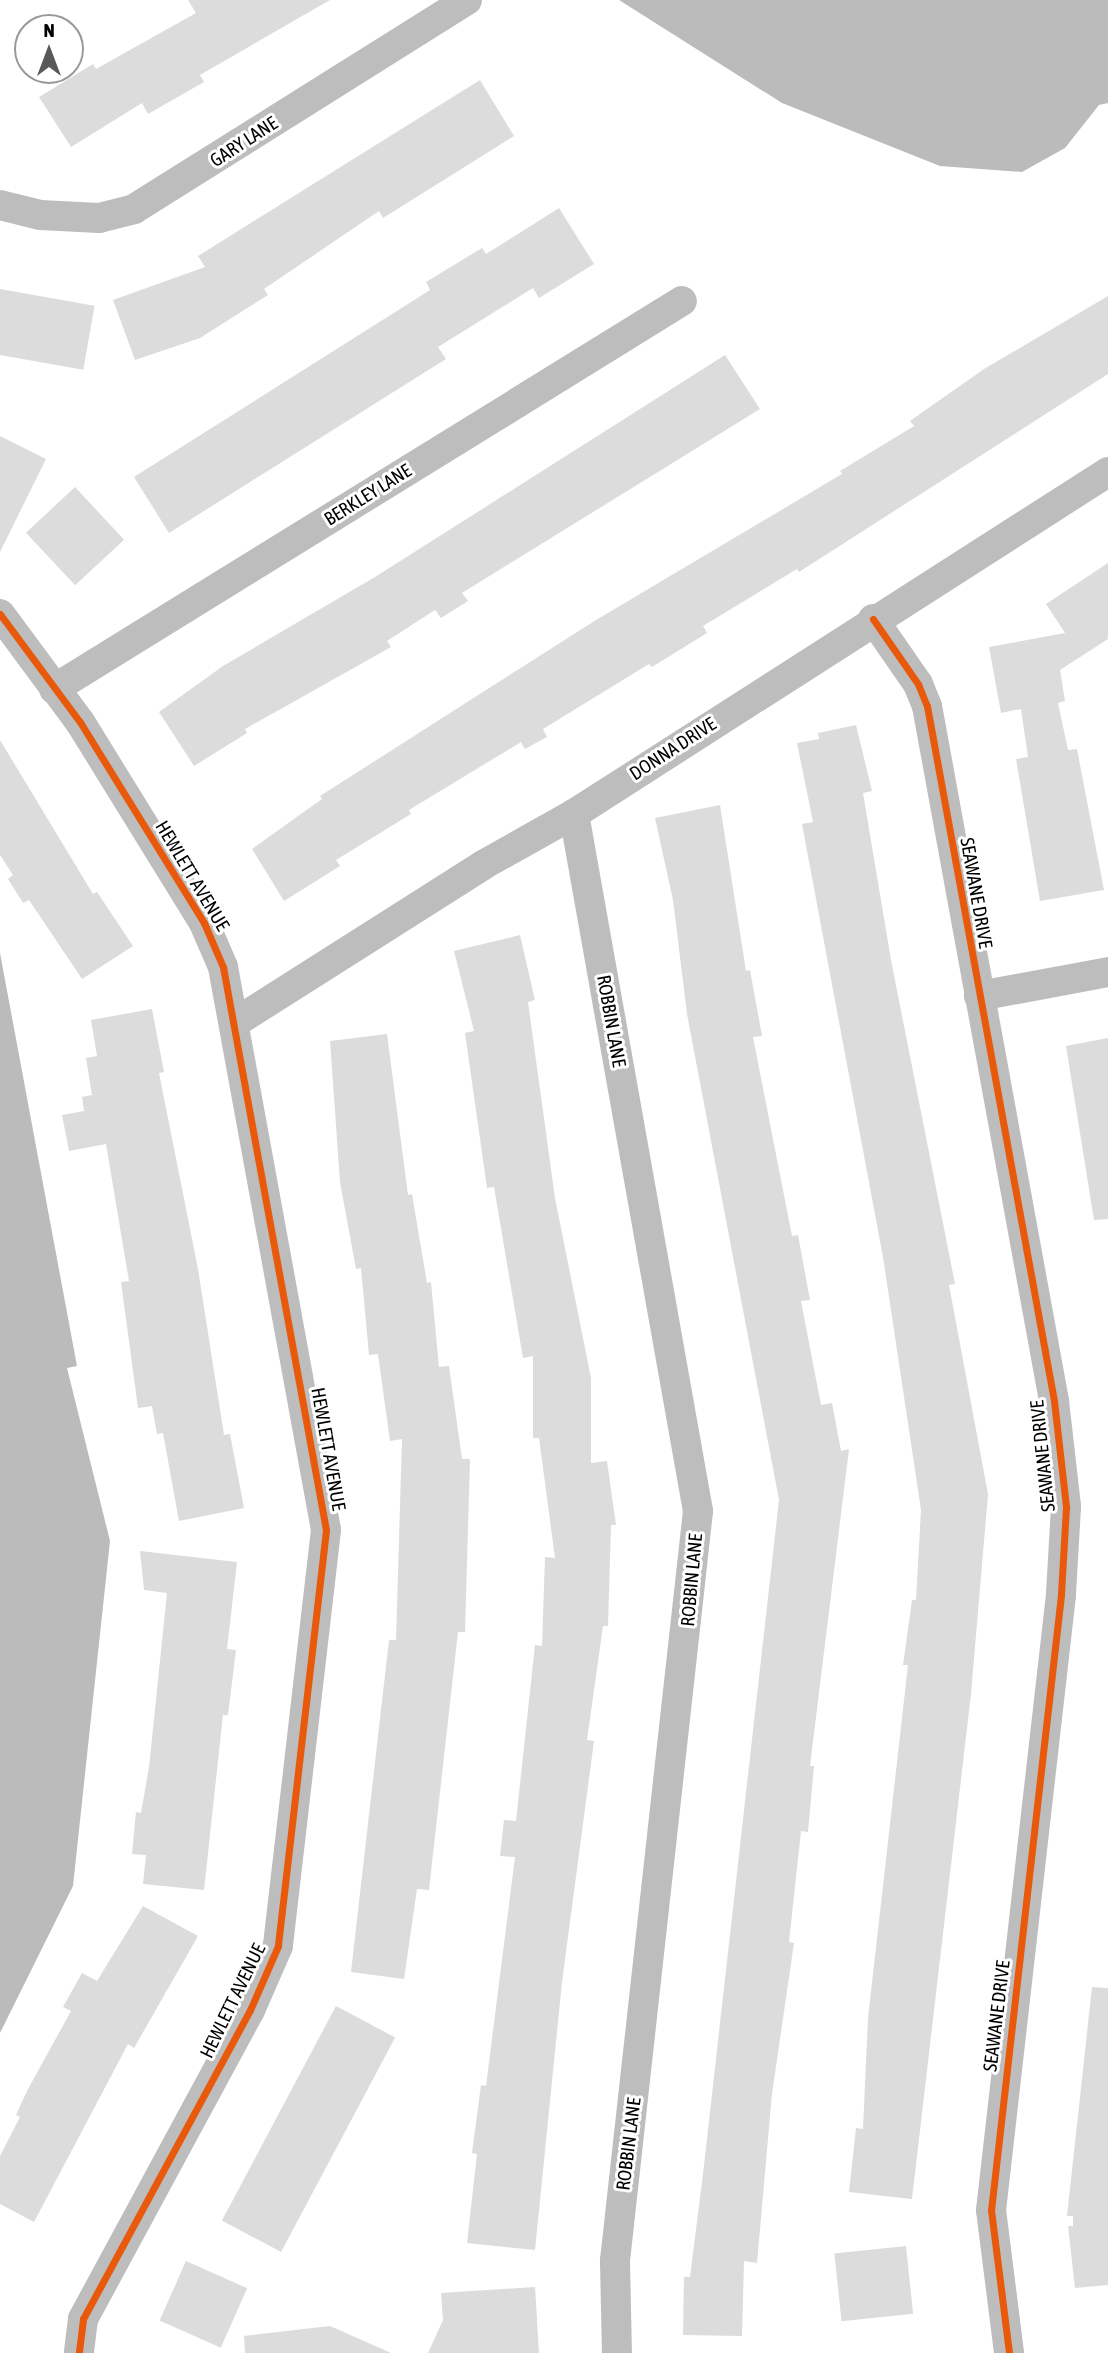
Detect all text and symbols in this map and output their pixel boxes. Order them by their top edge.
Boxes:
north arrow [14,14,84,84]
text: N [43,19,55,41]
street label: GARY LANE [206,112,282,172]
street label: BERKLEY LANE [320,459,416,531]
street label: DONNA DRIVE [626,713,720,785]
street label: HEWLETT AVENUE [150,817,234,935]
street label: SEAWANE DRIVE [955,836,997,950]
street label: ROBBIN LANE [592,973,630,1069]
street label: HEWLETT AVENUE [306,1386,350,1512]
street label: SEAWANE DRIVE [1026,1399,1060,1513]
street label: ROBBIN LANE [677,1533,707,1627]
street label: HEWLETT AVENUE [195,1940,271,2062]
street label: SEAWANE DRIVE [979,1959,1015,2073]
street label: ROBBIN LANE [612,2096,646,2192]

